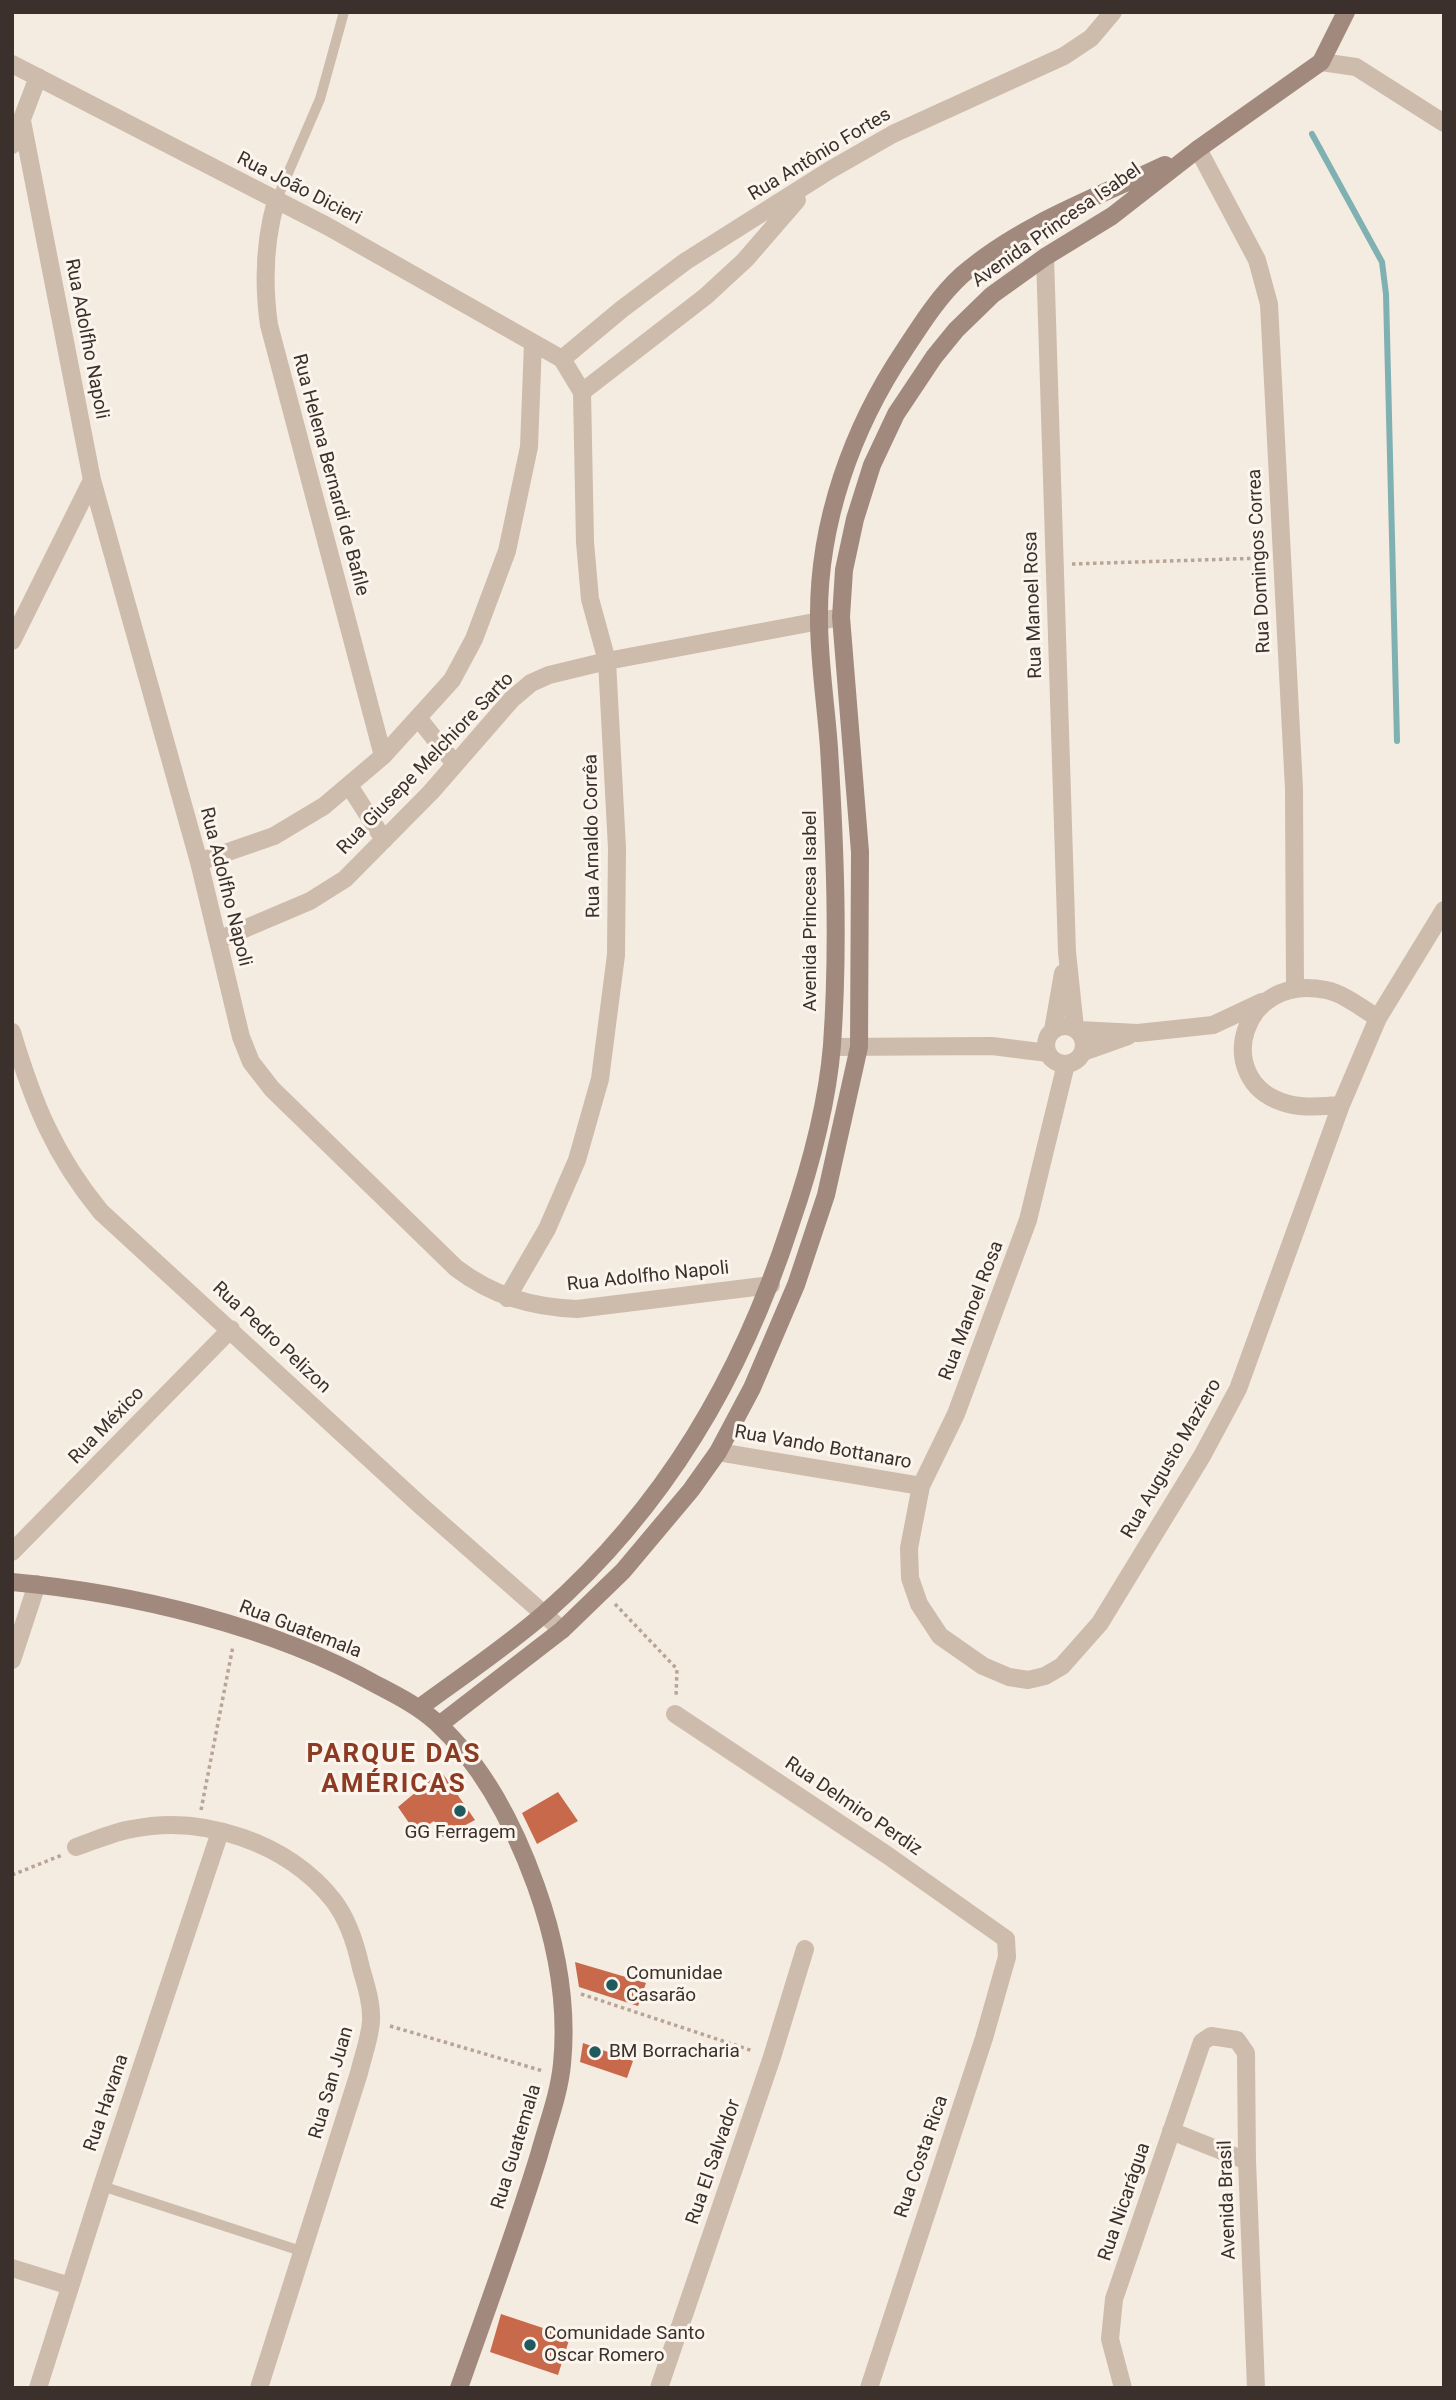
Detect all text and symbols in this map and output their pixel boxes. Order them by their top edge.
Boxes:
street label: Rua Antônio Fortes [745,104,895,206]
street label: Rua João Dicieri [233,148,365,230]
street label: Avenida Princesa Isabel [968,159,1146,293]
street label: Rua Adolfho Napoli [59,257,113,421]
street label: Rua Helena Bernardi de Bafile [287,352,373,598]
street label: Rua Domingos Correa [1244,468,1276,654]
street label: Rua Manoel Rosa [1020,531,1048,679]
street label: Rua Giusepe Melchiore Sarto [333,668,519,860]
street label: Rua Arnaldo Corrêa [580,754,606,918]
street label: Rua Adolfho Napoli [194,805,256,969]
street label: Avenida Princesa Isabel [800,810,822,1012]
street label: Rua Manoel Rosa [935,1238,1009,1384]
street label: Rua Adolfho Napoli [566,1257,730,1297]
street label: Rua Pedro Pelizon [207,1277,335,1399]
street label: Rua Augusto Maziero [1117,1375,1227,1543]
street label: Rua México [65,1383,149,1469]
street label: Rua Vando Bottanaro [733,1421,913,1475]
street label: Rua Guatemala [236,1596,364,1664]
district label: PARQUE DAS AMÉRICAS [308,1739,480,1800]
street label: Rua Delmiro Perdiz [780,1753,926,1861]
marker: GG Ferragem [452,1803,468,1819]
place label: GG Ferragem [404,1822,516,1844]
place label: Comunidae Casarão [626,1963,723,2007]
marker: Comunidae Casarão [604,1977,620,1993]
street label: Rua San Juan [305,2024,359,2142]
place label: BM Borracharia [609,2041,740,2063]
marker: BM Borracharia [587,2044,603,2060]
street label: Rua Havana [80,2051,134,2155]
street label: Rua Guatemala [487,2082,547,2212]
street label: Rua Costa Rica [890,2093,954,2221]
street label: Rua El Salvador [682,2096,746,2228]
street label: Rua Nicarágua [1094,2140,1156,2264]
street label: Avenida Brasil [1215,2140,1241,2260]
place label: Comunidade Santo Oscar Romero [544,2323,705,2367]
marker: Comunidade Santo Oscar Romero [522,2337,538,2353]

